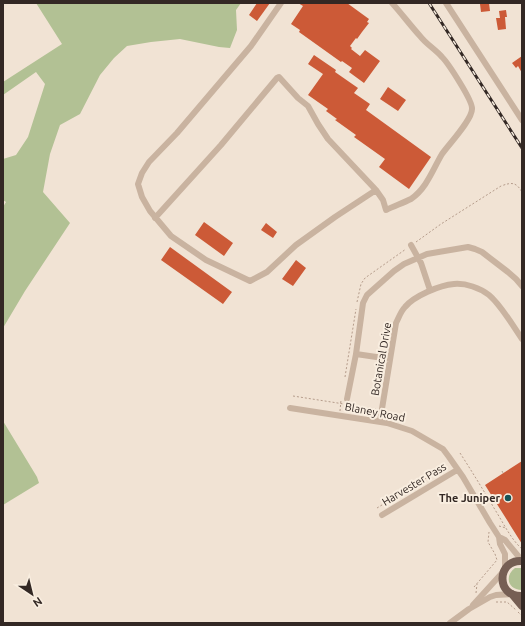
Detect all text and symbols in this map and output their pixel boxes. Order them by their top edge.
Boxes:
street label: Botanical Drive [369,321,393,397]
street label: Blaney Road [344,400,406,424]
street label: Harvester Pass [380,460,448,508]
place label: The Juniper [439,492,500,504]
marker: The Juniper [503,493,513,503]
north arrow [12,574,52,614]
text: N [31,595,45,609]

